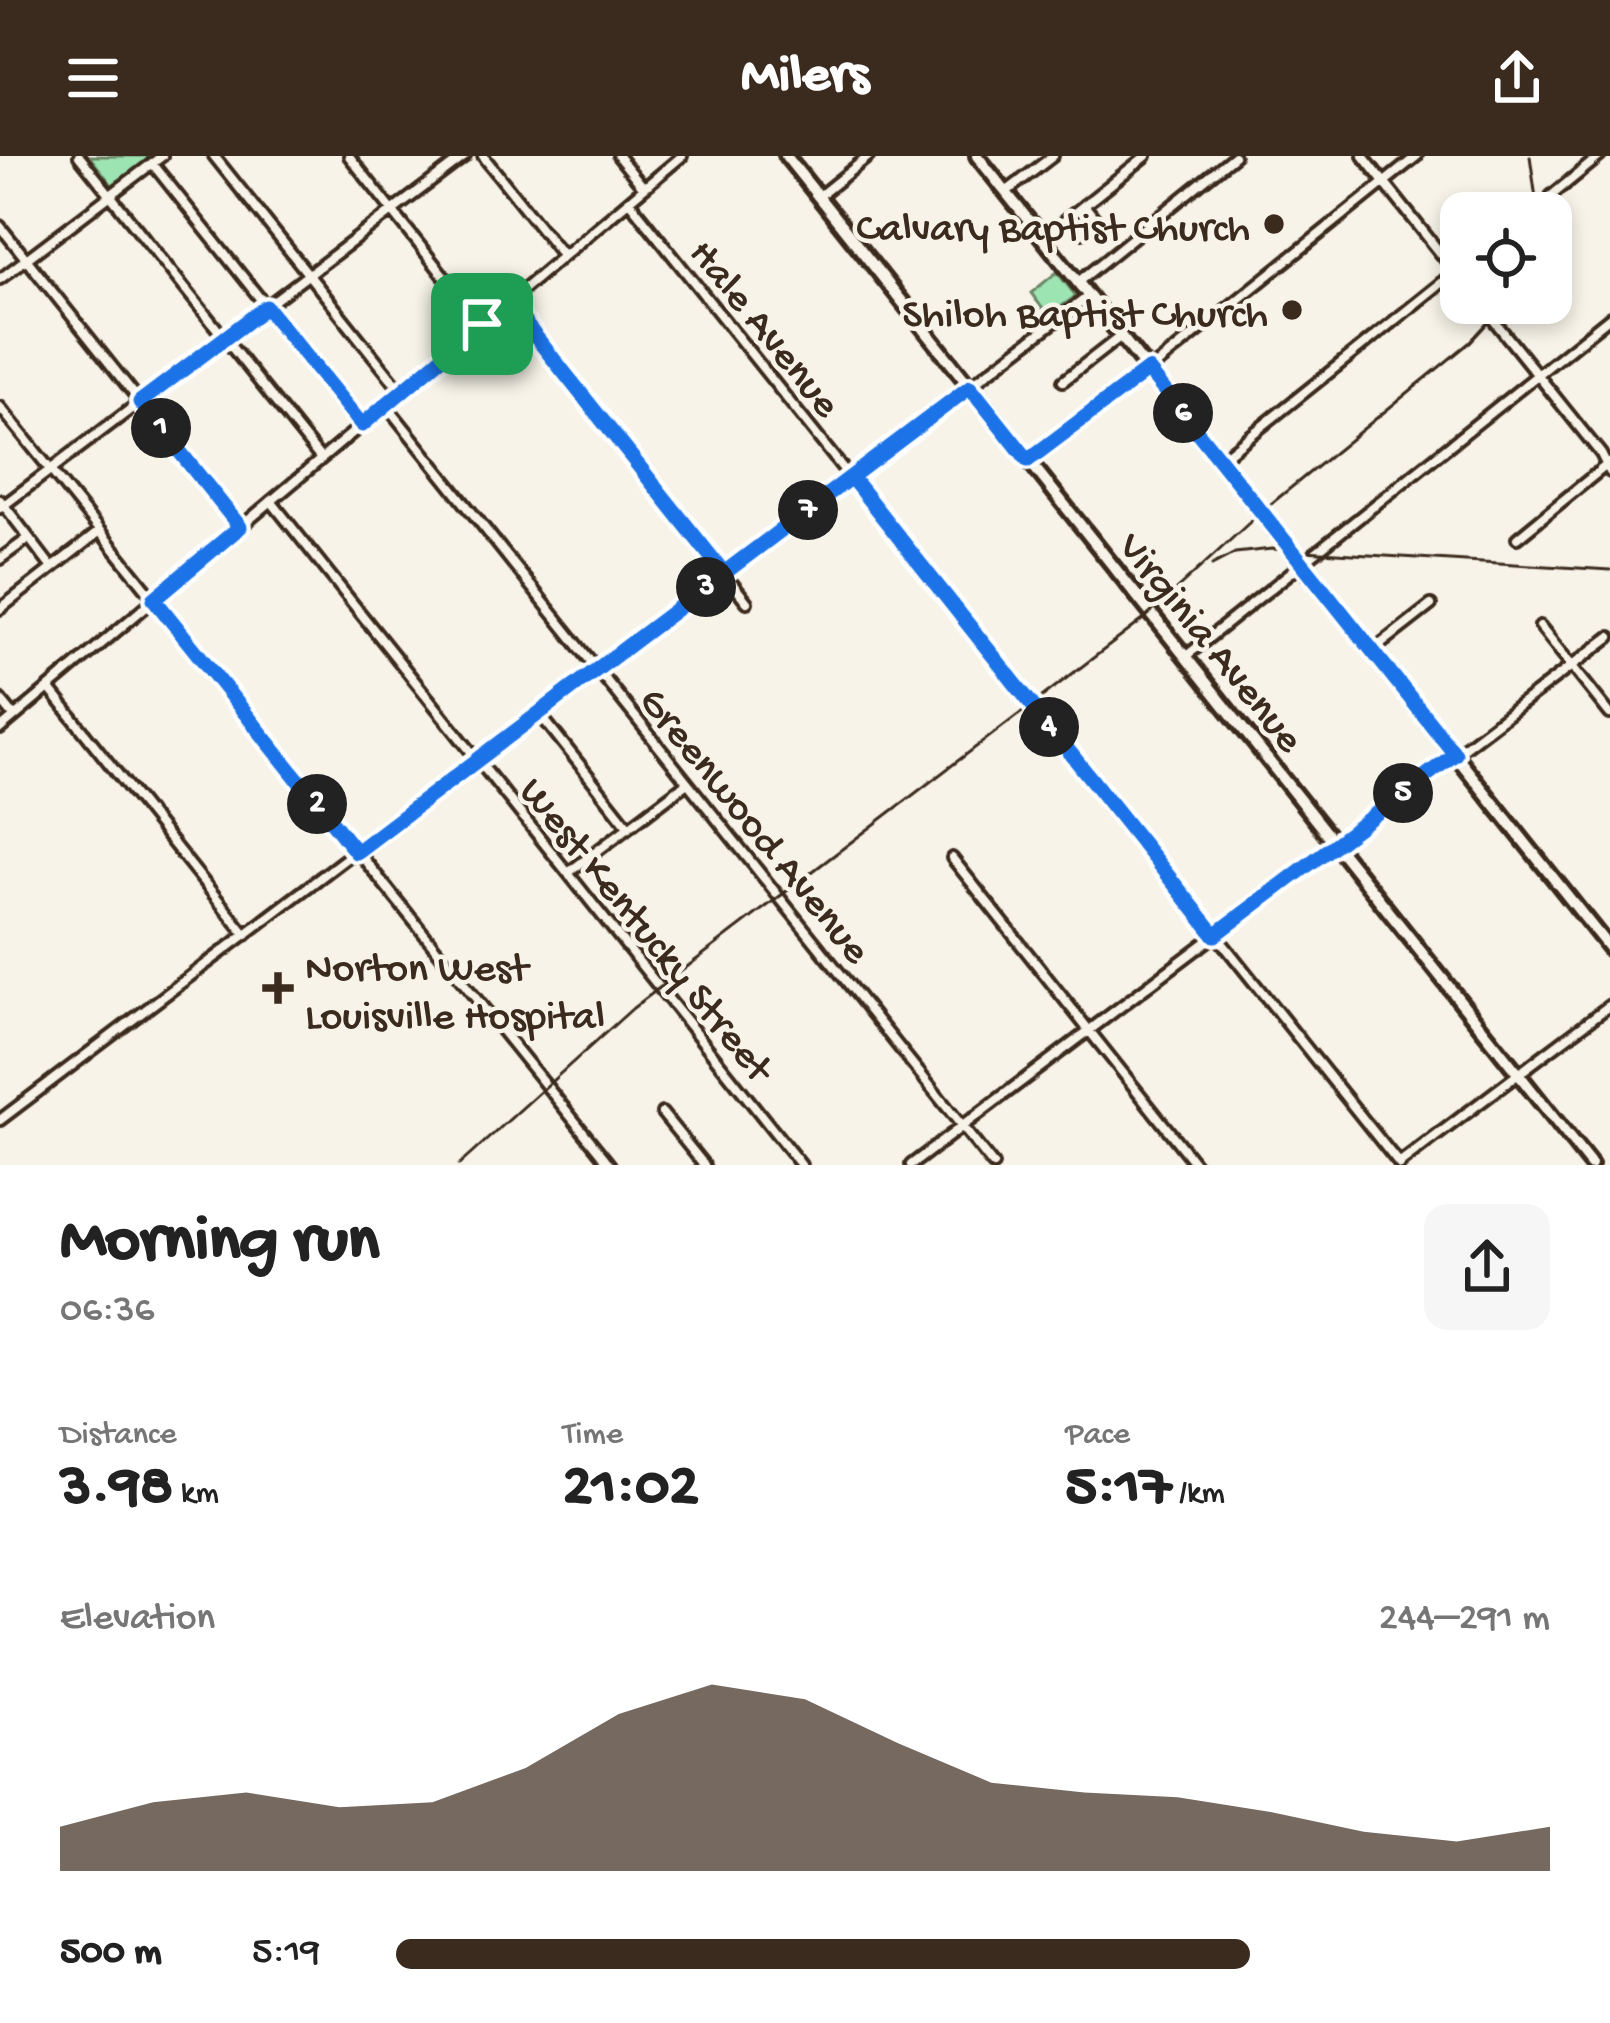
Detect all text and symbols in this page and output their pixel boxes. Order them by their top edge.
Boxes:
icon: menu [60,45,126,111]
icon: share [1484,45,1550,111]
text: Milers [741,46,869,110]
map controls [1440,192,1572,324]
button: locate [1440,192,1572,324]
place label: Calvary Baptist Church [856,207,1250,256]
marker: Calvary Baptist Church [1261,211,1287,237]
street label: Hale Avenue [676,232,850,430]
pin [431,273,533,375]
icon: arrive [449,291,515,357]
place label: Shiloh Baptist Church [902,293,1268,342]
marker: Shiloh Baptist Church [1279,297,1305,323]
pin: 6 [1153,383,1213,443]
text: 6 [1175,394,1191,432]
pin: 1 [131,398,191,458]
text: 1 [154,409,168,447]
pin: 7 [778,480,838,540]
text: 7 [799,491,817,529]
street label: Virginia Avenue [1104,524,1313,766]
pin: 3 [676,557,736,617]
text: 3 [697,568,715,606]
street label: Greenwood Avenue [626,680,880,977]
pin: 4 [1019,697,1079,757]
text: 4 [1041,708,1057,746]
pin: 5 [1373,763,1433,823]
street label: West Kentucky Street [505,770,783,1097]
pin: 2 [287,774,347,834]
text: 5 [1394,774,1412,812]
text: 2 [309,785,325,823]
place label: Norton West Louisville Hospital [305,947,605,1044]
marker: Norton West Louisville Hospital [262,972,294,1004]
button: share [1424,1204,1550,1330]
text: Morning run [60,1205,379,1283]
text: 06:36 [60,1289,154,1335]
text: Distance [60,1417,177,1455]
text: Time [563,1417,623,1455]
text: Pace [1065,1417,1130,1455]
text: 3.98 [60,1455,173,1525]
text: 21:02 [563,1455,699,1525]
text: 5:17 [1065,1455,1171,1525]
text: km [173,1476,219,1514]
text: /km [1171,1476,1225,1514]
text: Elevation [60,1597,215,1643]
text: 244–291 m [1379,1597,1550,1643]
text: 500 m [60,1931,162,1977]
text: 5:19 [252,1931,320,1977]

